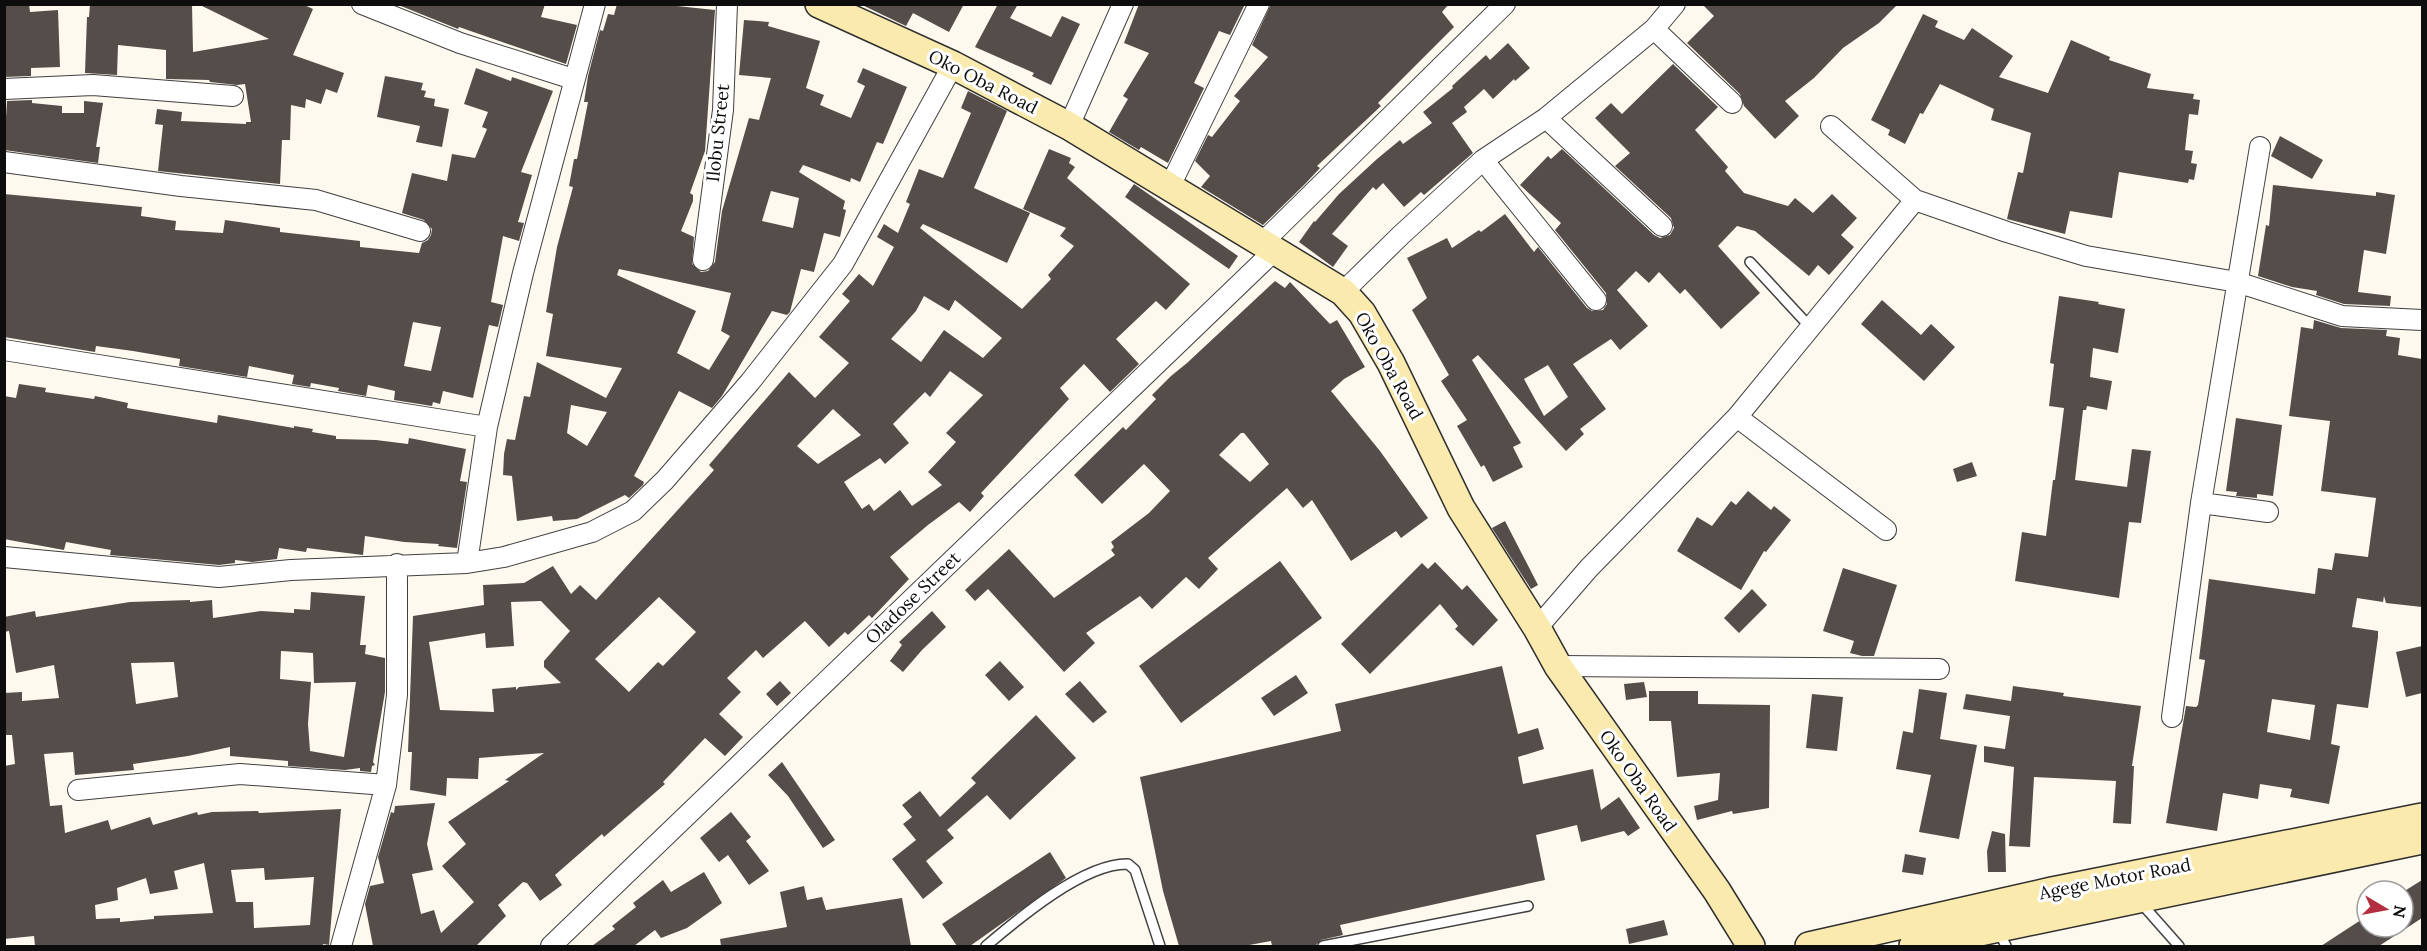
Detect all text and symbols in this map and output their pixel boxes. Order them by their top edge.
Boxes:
street label: Oko Oba Road [925,44,1042,119]
street label: Ilobu Street [701,83,734,183]
street label: Oko Oba Road [1350,308,1429,424]
street label: Oladose Street [860,546,965,649]
street label: Oko Oba Road [1595,725,1682,837]
street label: Agege Motor Road [2036,852,2193,905]
north arrow [2355,879,2415,939]
text: N [2389,904,2411,919]

